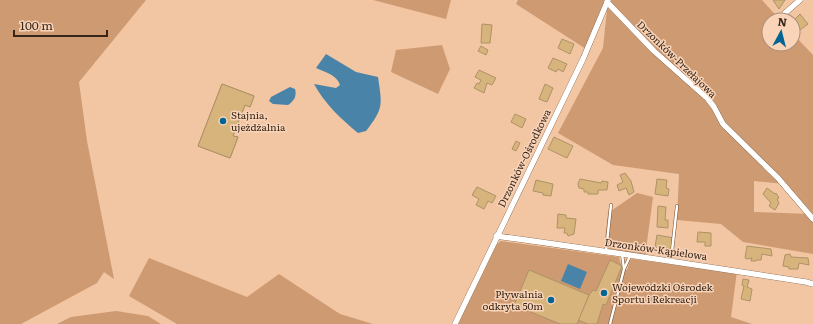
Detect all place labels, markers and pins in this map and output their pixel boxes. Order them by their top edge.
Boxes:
place label: Stajnia, ujeżdżalnia [231,107,286,134]
marker: Stajnia, ujeżdżalnia [218,116,228,126]
place label: Wojewódzki Ośrodek Sportu i Rekreacji [612,279,713,306]
place label: Pływalnia odkryta 50m [483,286,544,313]
marker: Wojewódzki Ośrodek Sportu i Rekreacji [599,288,609,298]
marker: Pływalnia odkryta 50m [546,295,556,305]

